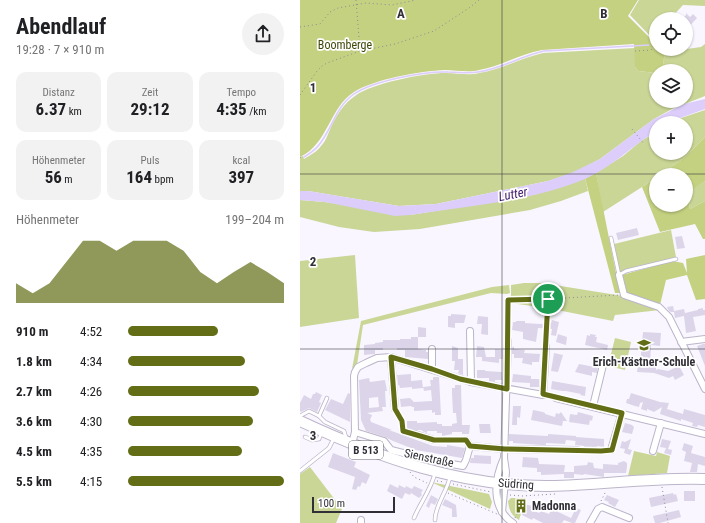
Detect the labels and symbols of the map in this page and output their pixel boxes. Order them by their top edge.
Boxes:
text: A [397,6,405,21]
text: B [600,6,608,21]
park label: Boomberge [318,38,373,52]
text: 1 [310,80,316,95]
water label: Lutter [497,184,530,204]
text: 2 [310,254,317,269]
pin [531,282,565,316]
school or university icon: Erich-Kästner-Schule [636,337,652,353]
place label: Erich-Kästner-Schule [593,355,696,369]
text: 3 [310,428,316,443]
road number: B 513 [349,441,383,459]
street label: Sienstraße [403,446,456,470]
street label: Südring [497,476,535,492]
scale bar [312,495,395,514]
building icon: Madonna [513,498,529,514]
place label: Madonna [532,499,576,513]

